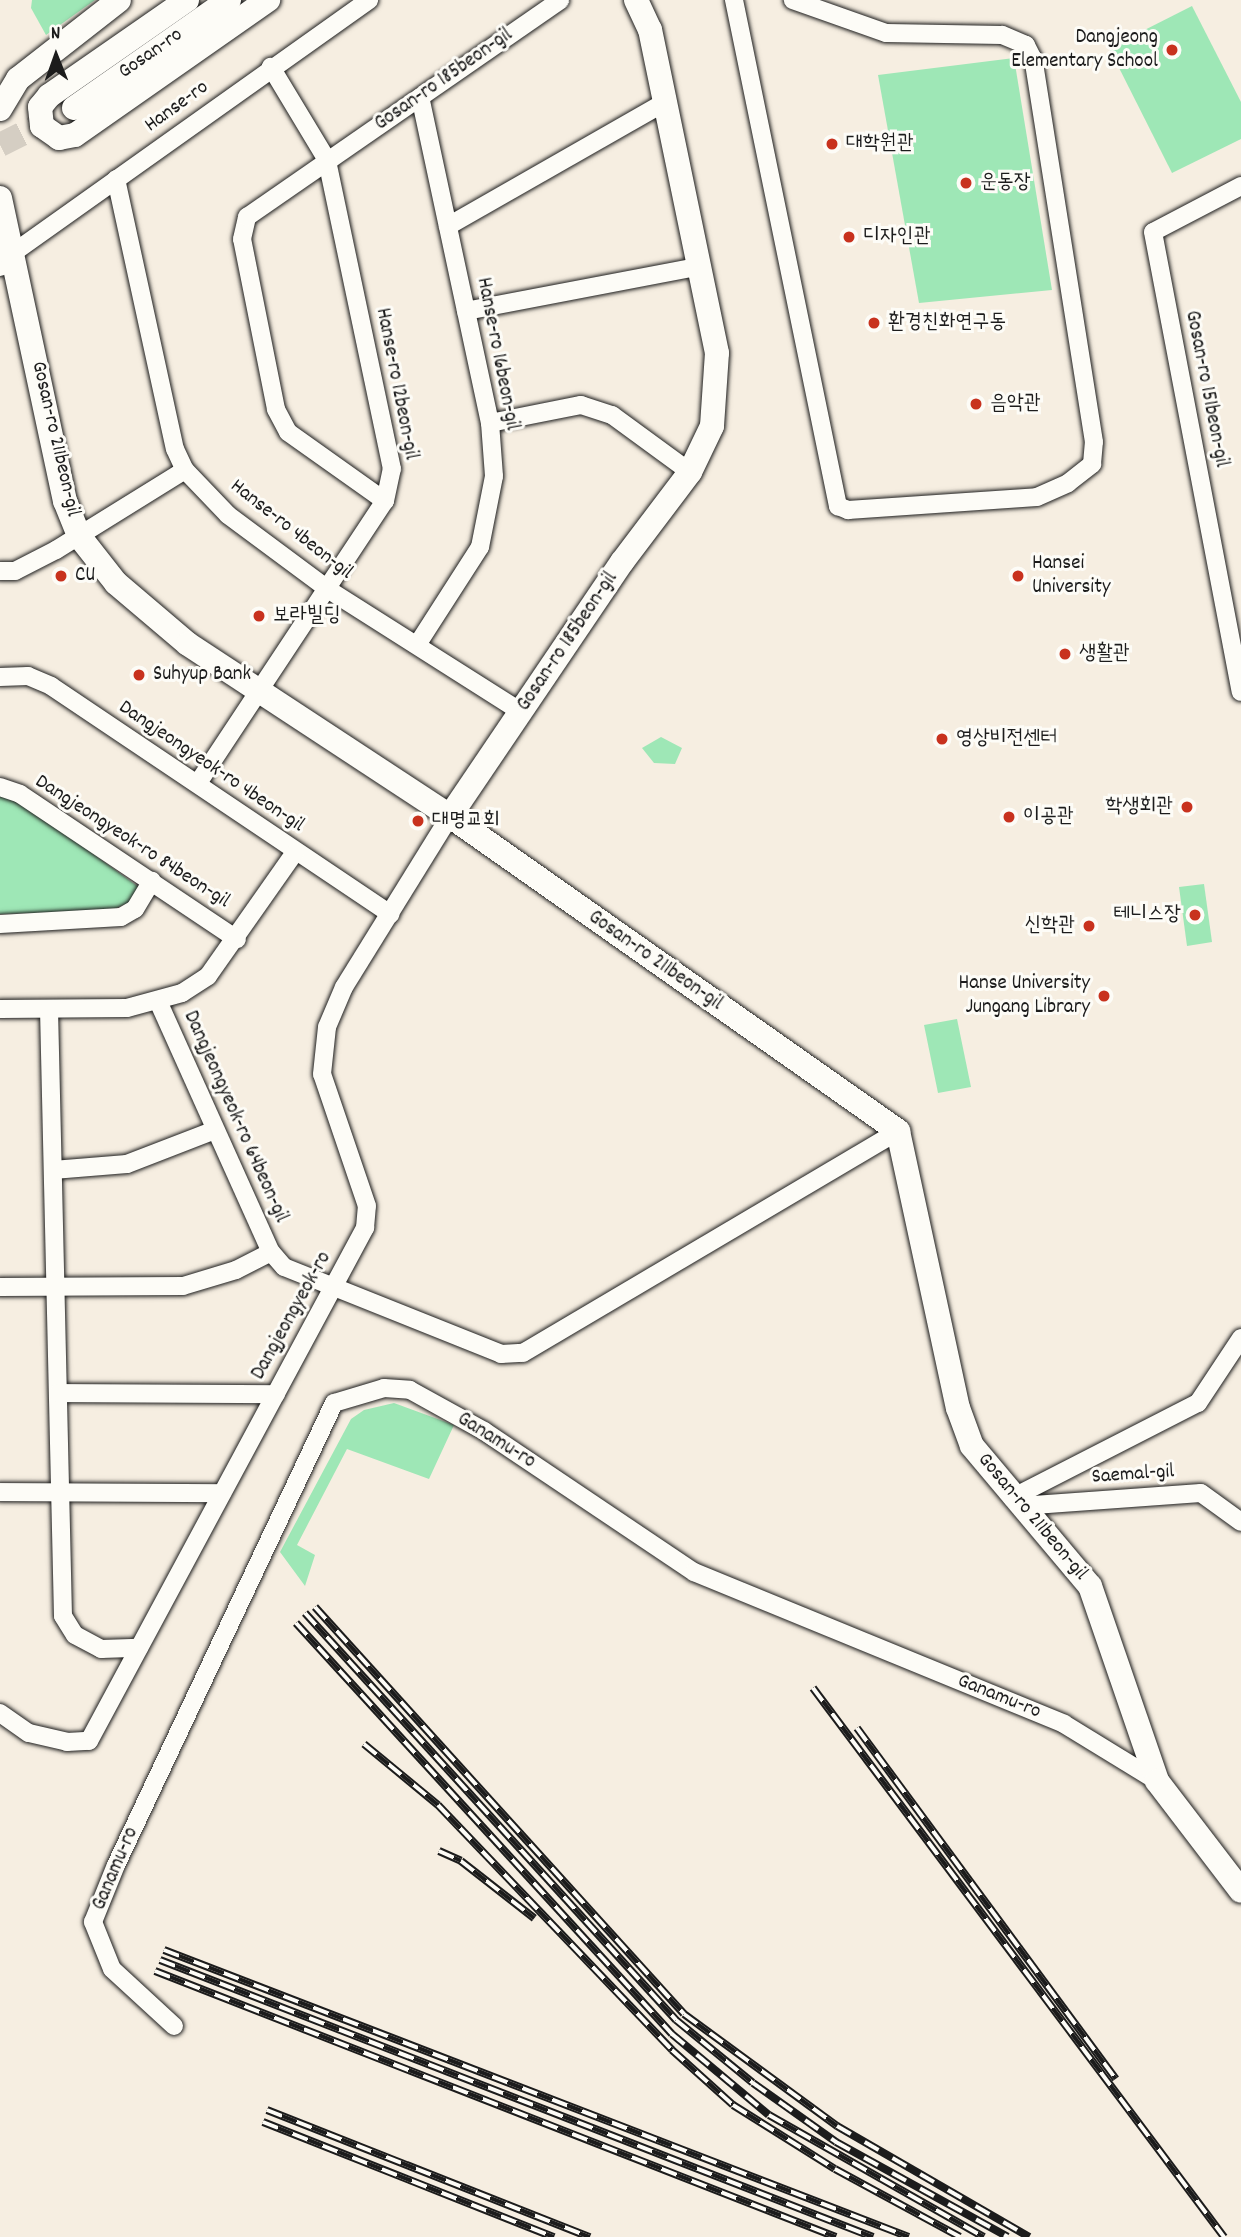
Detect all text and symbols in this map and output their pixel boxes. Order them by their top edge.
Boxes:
north arrow [21,21,91,91]
text: N [51,21,61,48]
street label: Gosan-ro [114,23,188,85]
street label: Gosan-ro 185beon-gil [370,23,518,137]
place label: Dangjeong Elementary School [1011,25,1158,75]
marker: Dangjeong Elementary School [1164,42,1180,58]
street label: Hanse-ro [140,75,214,139]
place label: 대학원관 [846,131,914,157]
marker: 대학원관 [824,136,840,152]
place label: 운동장 [980,170,1031,196]
marker: 운동장 [958,175,974,191]
place label: 디자인관 [863,224,931,250]
marker: 디자인관 [841,229,857,245]
street label: Hanse-ro 16beon-gil [470,276,524,432]
street label: Hanse-ro 12beon-gil [369,306,423,462]
street label: Gosan-ro 151beon-gil [1178,309,1234,469]
place label: 환경친화연구동 [888,310,1006,336]
marker: 환경친화연구동 [866,315,882,331]
street label: Gosan-ro 211beon-gil [25,359,85,519]
place label: 음악관 [990,391,1041,417]
marker: 음악관 [968,396,984,412]
street label: Hanse-ro 4beon-gil [225,474,357,586]
place label: Hansei University [1032,551,1110,601]
place label: CU [75,563,95,589]
street label: Gosan-ro 185beon-gil [512,567,624,717]
marker: CU [53,568,69,584]
marker: Hansei University [1010,568,1026,584]
place label: 보라빌딩 [273,603,341,629]
marker: 보라빌딩 [251,608,267,624]
place label: 생활관 [1079,641,1130,667]
marker: 생활관 [1057,646,1073,662]
place label: Suhyup Bank [153,662,251,688]
marker: Suhyup Bank [131,667,147,683]
street label: Dangjeongyeok-ro 4beon-gil [113,695,309,839]
place label: 영상비전센터 [956,726,1057,752]
marker: 영상비전센터 [934,731,950,747]
street label: Dangjeongyeok-ro 84beon-gil [30,770,234,914]
place label: 학생회관 [1105,794,1173,820]
marker: 학생회관 [1179,799,1195,815]
place label: 이공관 [1023,804,1074,830]
place label: 대명교회 [432,808,500,834]
marker: 이공관 [1001,809,1017,825]
marker: 대명교회 [410,813,426,829]
place label: 테니스장 [1113,902,1181,928]
street label: Gosan-ro 211beon-gil [583,905,727,1017]
marker: 테니스장 [1187,907,1203,923]
place label: 신학관 [1024,913,1075,939]
marker: 신학관 [1081,918,1097,934]
place label: Hanse University Jungang Library [958,971,1090,1021]
marker: Hanse University Jungang Library [1096,988,1112,1004]
street label: Dangjeongyeok-ro 64beon-gil [177,1007,293,1227]
street label: Dangjeongyeok-ro [246,1248,338,1384]
street label: Ganamu-ro [452,1407,540,1475]
street label: Gosan-ro 211beon-gil [971,1448,1093,1586]
street label: Saemal-gil [1091,1460,1175,1490]
street label: Ganamu-ro [954,1669,1044,1725]
street label: Ganamu-ro [87,1824,145,1914]

